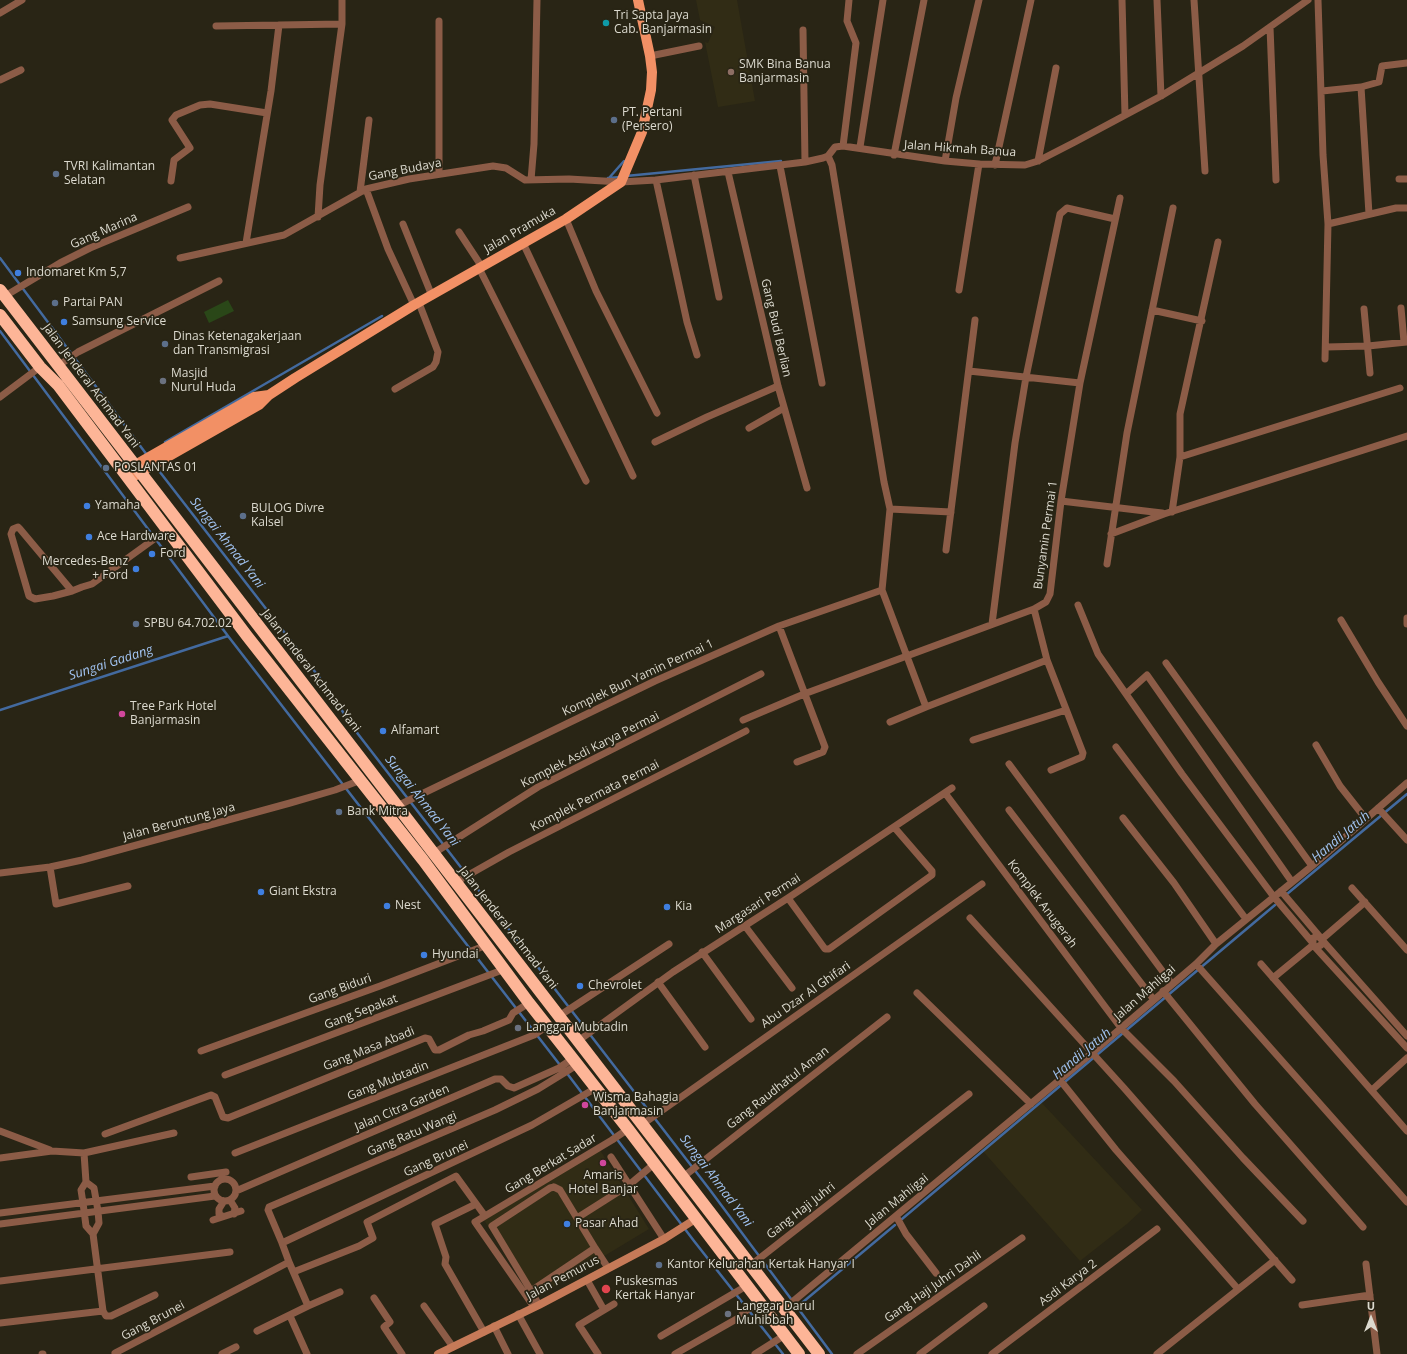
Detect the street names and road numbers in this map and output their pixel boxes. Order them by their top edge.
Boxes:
street label: Jalan Hikmah Banua [903,138,1017,160]
street label: Gang Budaya [367,156,443,184]
street label: Jalan Pramuka [482,204,558,256]
street label: Gang Marina [68,210,140,252]
street label: Gang Budi Berlian [758,277,794,379]
street label: Jalan Jenderal Achmad Yani [40,321,142,451]
street label: Bunyamin Permai 1 [1031,480,1061,590]
street label: Jalan Jenderal Achmad Yani [259,607,363,735]
street label: Komplek Bun Yamin Permai 1 [560,637,716,719]
street label: Komplek Asdi Karya Permai [518,709,662,791]
street label: Komplek Permata Permai [528,757,662,835]
street label: Jalan Beruntung Jaya [121,800,237,844]
street label: Komplek Anugerah [1004,857,1080,951]
street label: Jalan Jenderal Achmad Yani [456,864,560,992]
street label: Margasari Permai [713,871,803,937]
street label: Abu Dzar Al Ghifari [758,959,854,1031]
street label: Jalan Mahligai [1111,962,1179,1024]
street label: Gang Biduri [307,971,373,1007]
street label: Gang Sepakat [322,991,400,1033]
street label: Gang Masa Abadi [321,1024,417,1074]
street label: Gang Raudhatul Aman [724,1044,832,1132]
street label: Gang Mubtadin [345,1058,431,1104]
street label: Jalan Citra Garden [353,1082,451,1134]
street label: Gang Ratu Wangi [365,1109,459,1159]
street label: Gang Berkat Sadar [503,1131,599,1197]
street label: Gang Brunei [401,1138,471,1180]
street label: Jalan Mahligai [862,1171,932,1231]
street label: Gang Haji Juhri [764,1180,838,1242]
street label: Gang Haji Juhri Dahli [882,1248,984,1326]
street label: Jalan Pemurus [524,1253,602,1303]
street label: Asdi Karya 2 [1036,1257,1100,1309]
street label: Gang Brunei [119,1298,187,1344]

